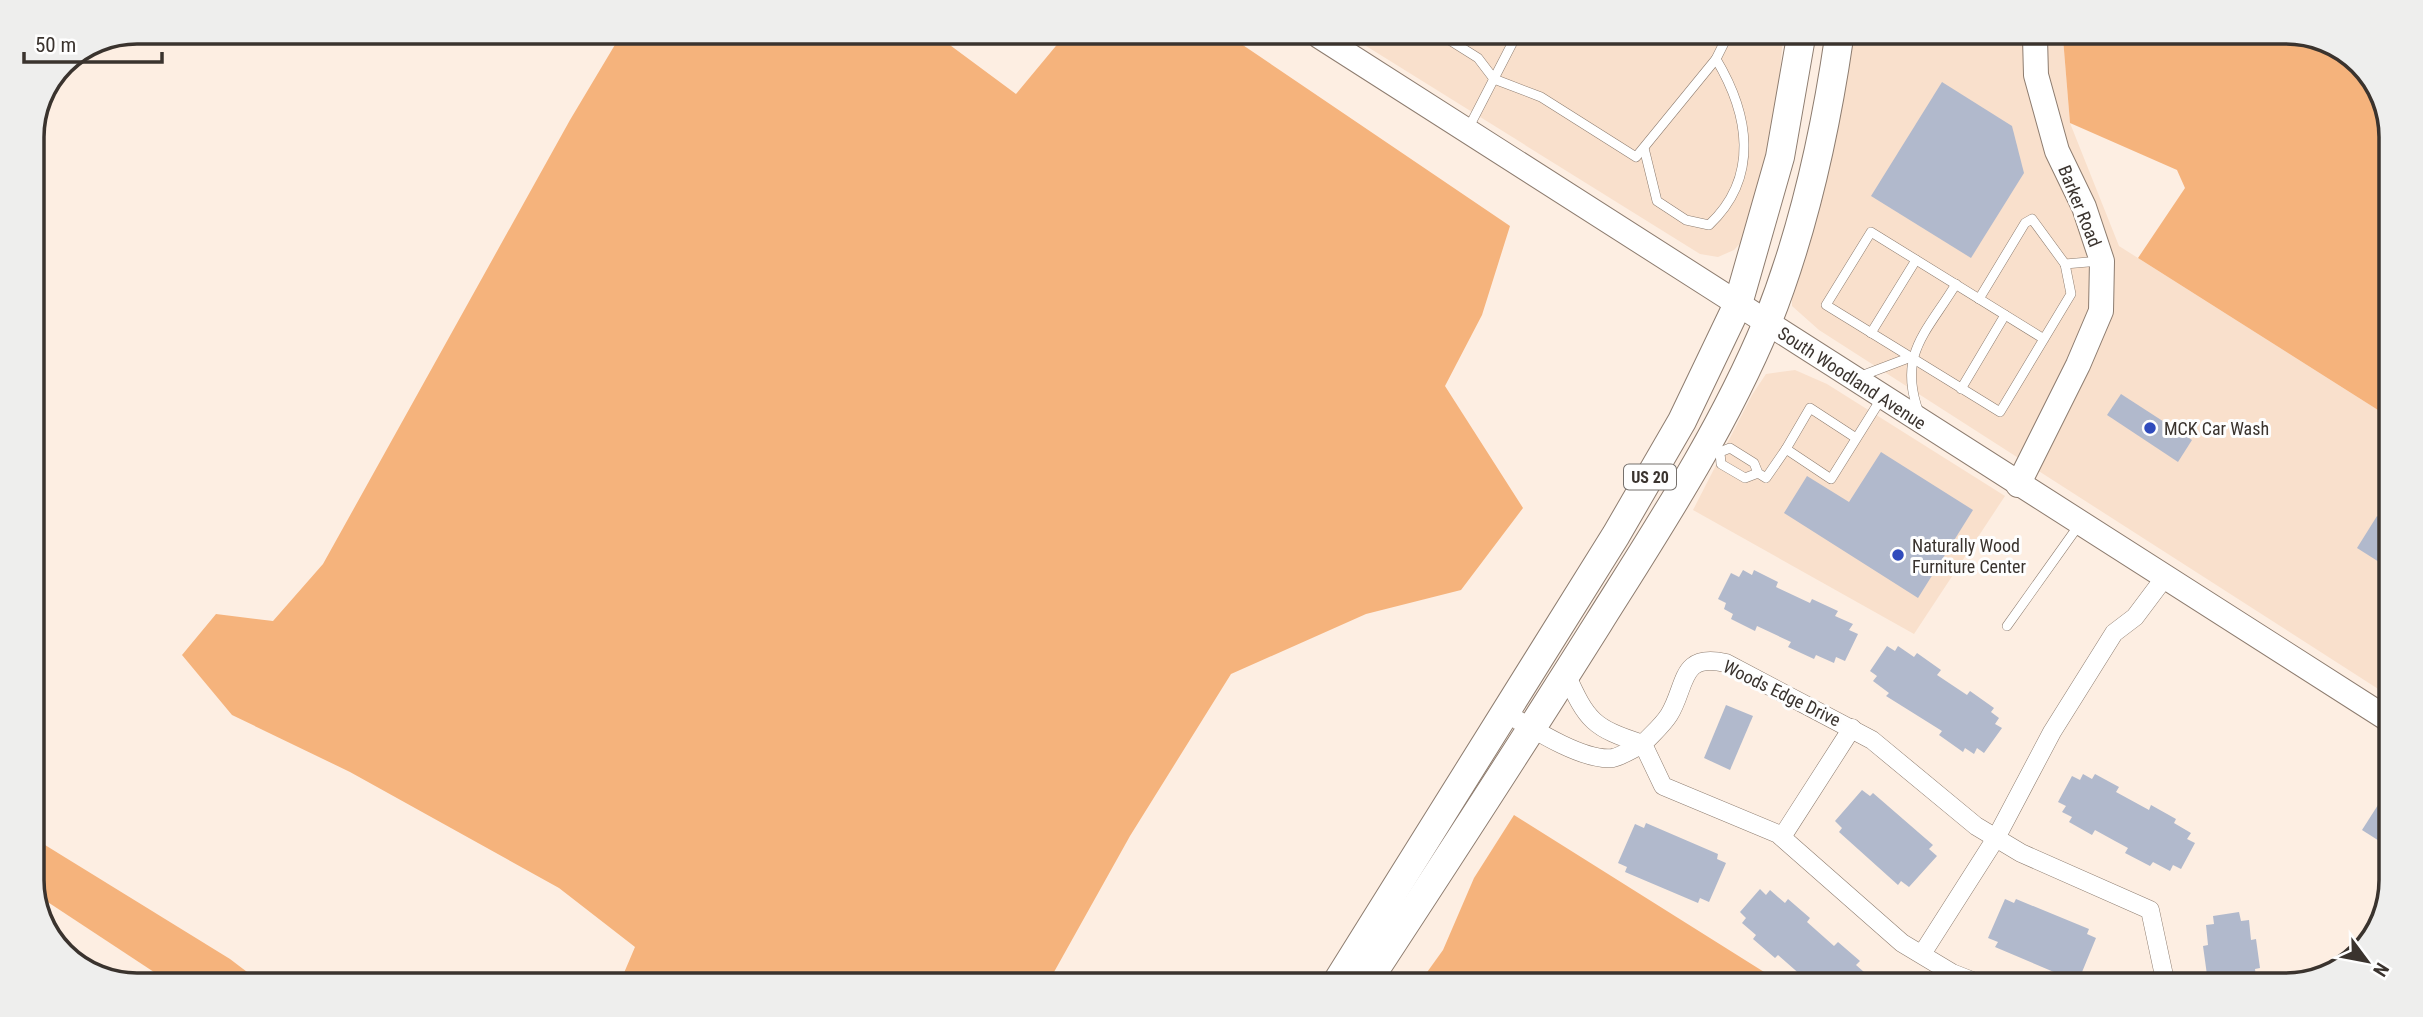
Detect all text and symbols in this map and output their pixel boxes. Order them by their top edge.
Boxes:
scale bar [24,21,163,65]
text: 50 m [35,33,76,57]
street label: Barker Road [2054,162,2106,250]
street label: South Woodland Avenue [1774,322,1930,434]
place label: MCK Car Wash [2164,418,2269,439]
marker: MCK Car Wash [2142,420,2158,436]
road number: US 20 [1624,464,1676,490]
place label: Naturally Wood Furniture Center [1912,535,2027,577]
marker: Naturally Wood Furniture Center [1890,547,1906,563]
street label: Woods Edge Drive [1720,656,1844,730]
north arrow [2332,926,2402,996]
text: N [2368,959,2394,981]

